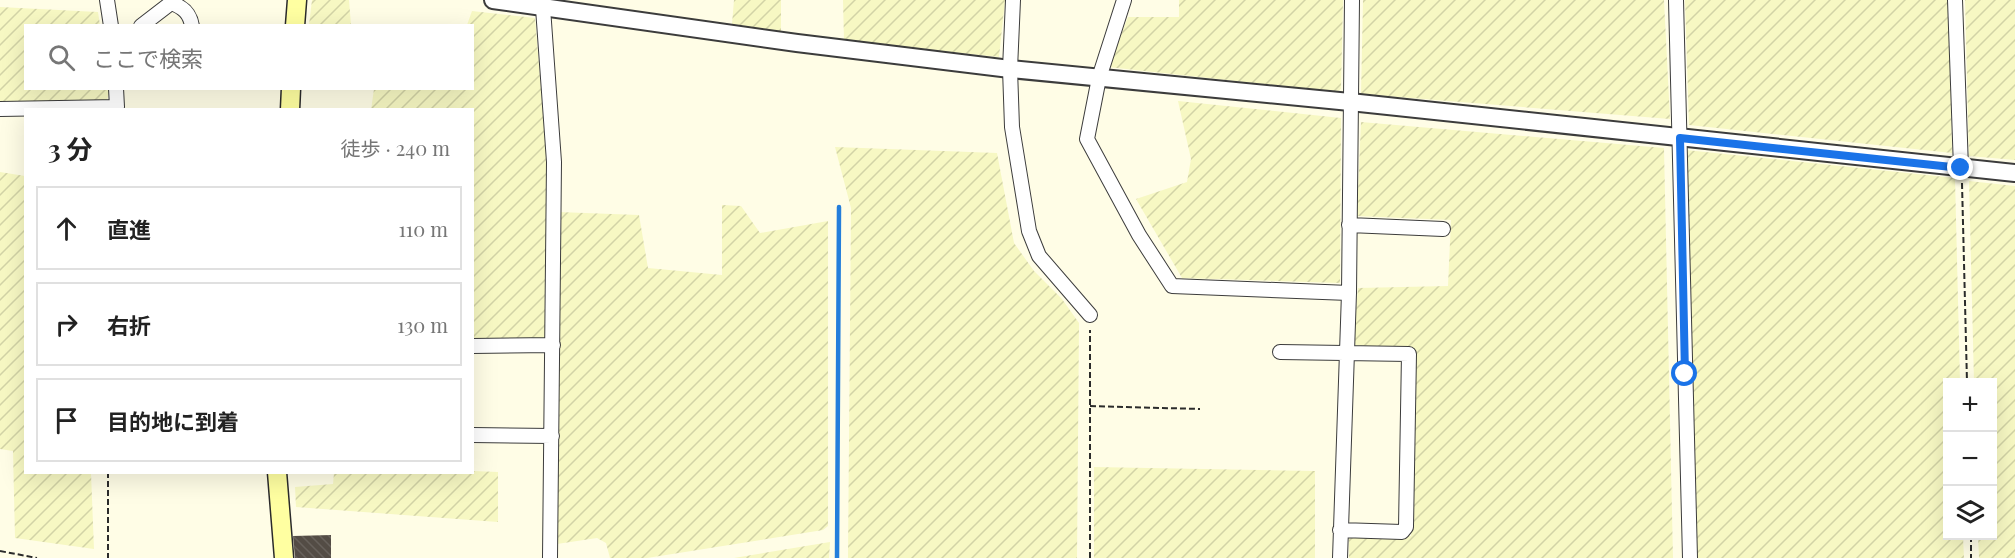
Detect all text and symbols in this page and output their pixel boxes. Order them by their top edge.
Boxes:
search box [24,24,474,90]
icon: search [45,41,78,74]
text: ここで検索 [93,43,203,73]
text: 3 分 [48,131,93,166]
text: 徒歩 · 240 m [341,134,450,161]
route end [1947,154,1973,180]
icon: ahead [50,212,83,245]
text: 直進 [107,214,151,244]
text: 110 m [398,215,448,242]
icon: right [50,308,83,341]
text: 右折 [107,310,151,340]
text: 130 m [397,311,448,338]
route start [1671,360,1697,386]
map controls [1943,378,1997,540]
button: + [1943,378,1997,432]
icon: arrive [50,404,83,437]
text: 目的地に到着 [107,406,239,436]
button: − [1943,432,1997,486]
button: layers [1943,486,1997,540]

